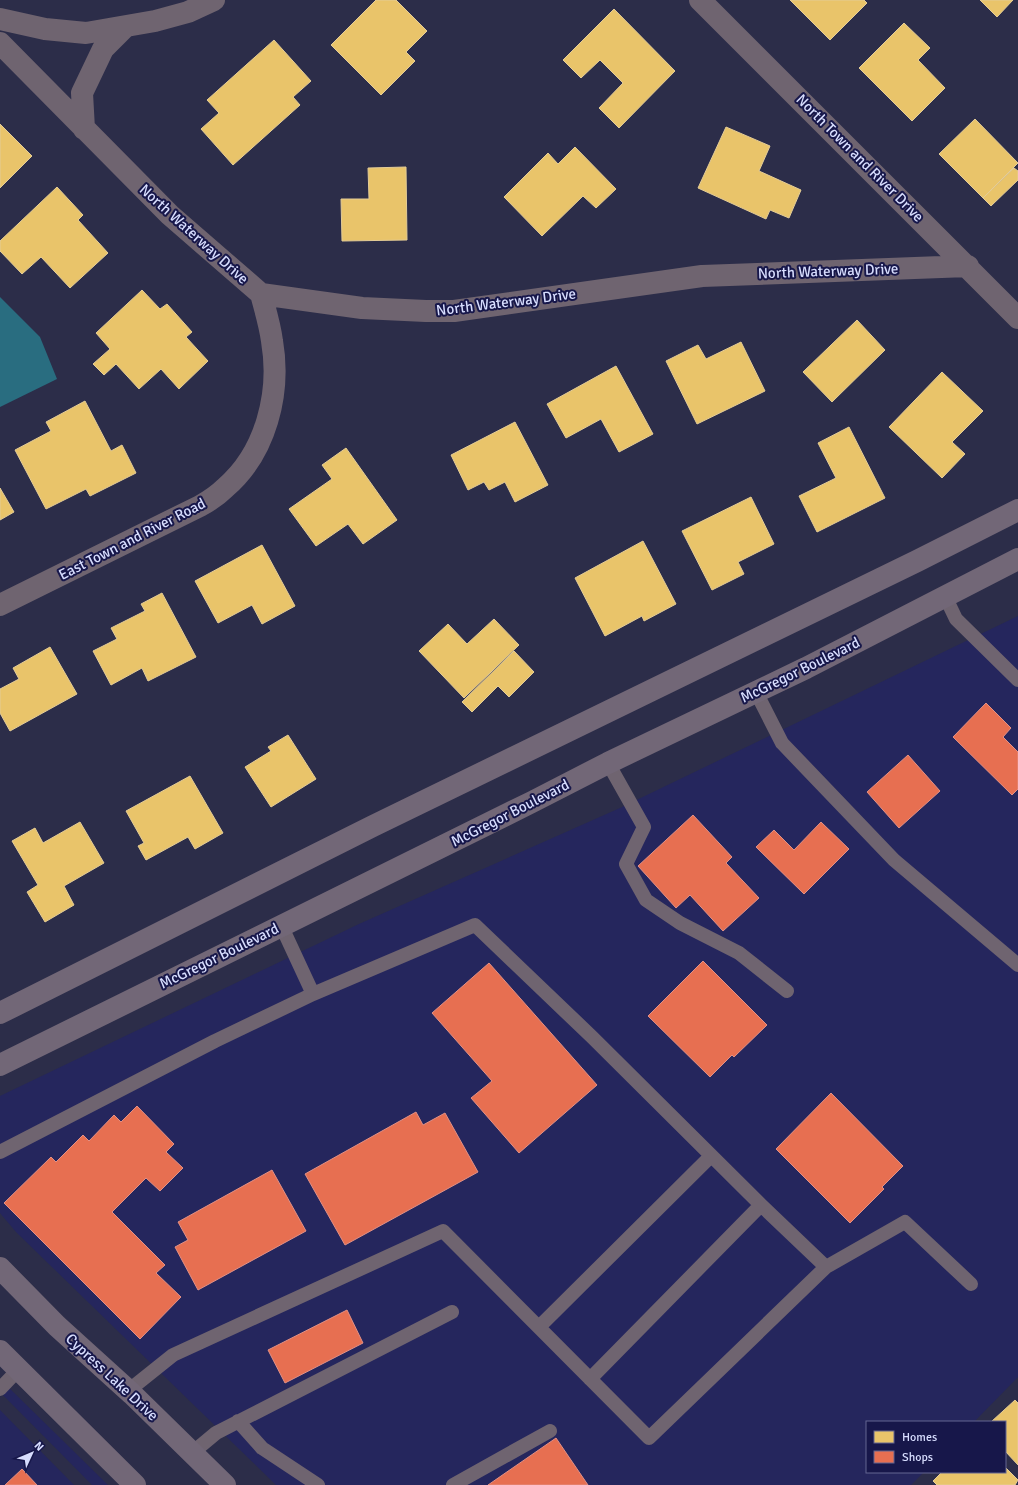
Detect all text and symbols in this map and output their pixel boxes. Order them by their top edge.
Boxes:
street label: North Town and River Drive [792,90,928,226]
street label: North Waterway Drive [136,180,252,288]
street label: North Waterway Drive [757,260,899,282]
street label: North Waterway Drive [435,284,577,320]
street label: East Town and River Road [56,494,208,584]
street label: McGregor Boulevard [737,633,863,707]
street label: McGregor Boulevard [448,775,572,851]
street label: McGregor Boulevard [156,919,282,993]
street label: Cypress Lake Drive [62,1329,162,1425]
legend [866,1421,1006,1473]
text: Homes [902,1430,937,1445]
north arrow [12,1433,52,1473]
text: N [31,1439,46,1454]
text: Shops [902,1450,933,1465]

